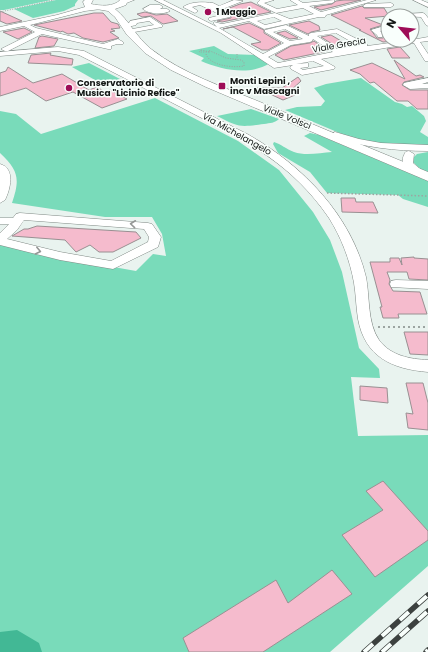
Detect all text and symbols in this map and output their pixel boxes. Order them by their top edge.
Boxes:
place label: 1 Maggio [216,6,257,18]
marker: 1 Maggio [203,7,213,17]
north arrow [380,8,420,48]
text: N [382,16,400,31]
street label: Viale Grecia [311,34,367,56]
place label: Monti Lepini , inc v Mascagni [230,75,300,97]
place label: Conservatorio di Musica "Licinio Refice" [77,77,180,99]
marker: Monti Lepini , inc v Mascagni [217,81,227,91]
marker: Conservatorio di Musica "Licinio Refice" [64,83,74,93]
street label: Viale Volsci [261,102,313,132]
street label: Via Michelangelo [200,110,274,158]
one-way arrow [130,220,136,229]
one-way arrow [34,247,41,255]

